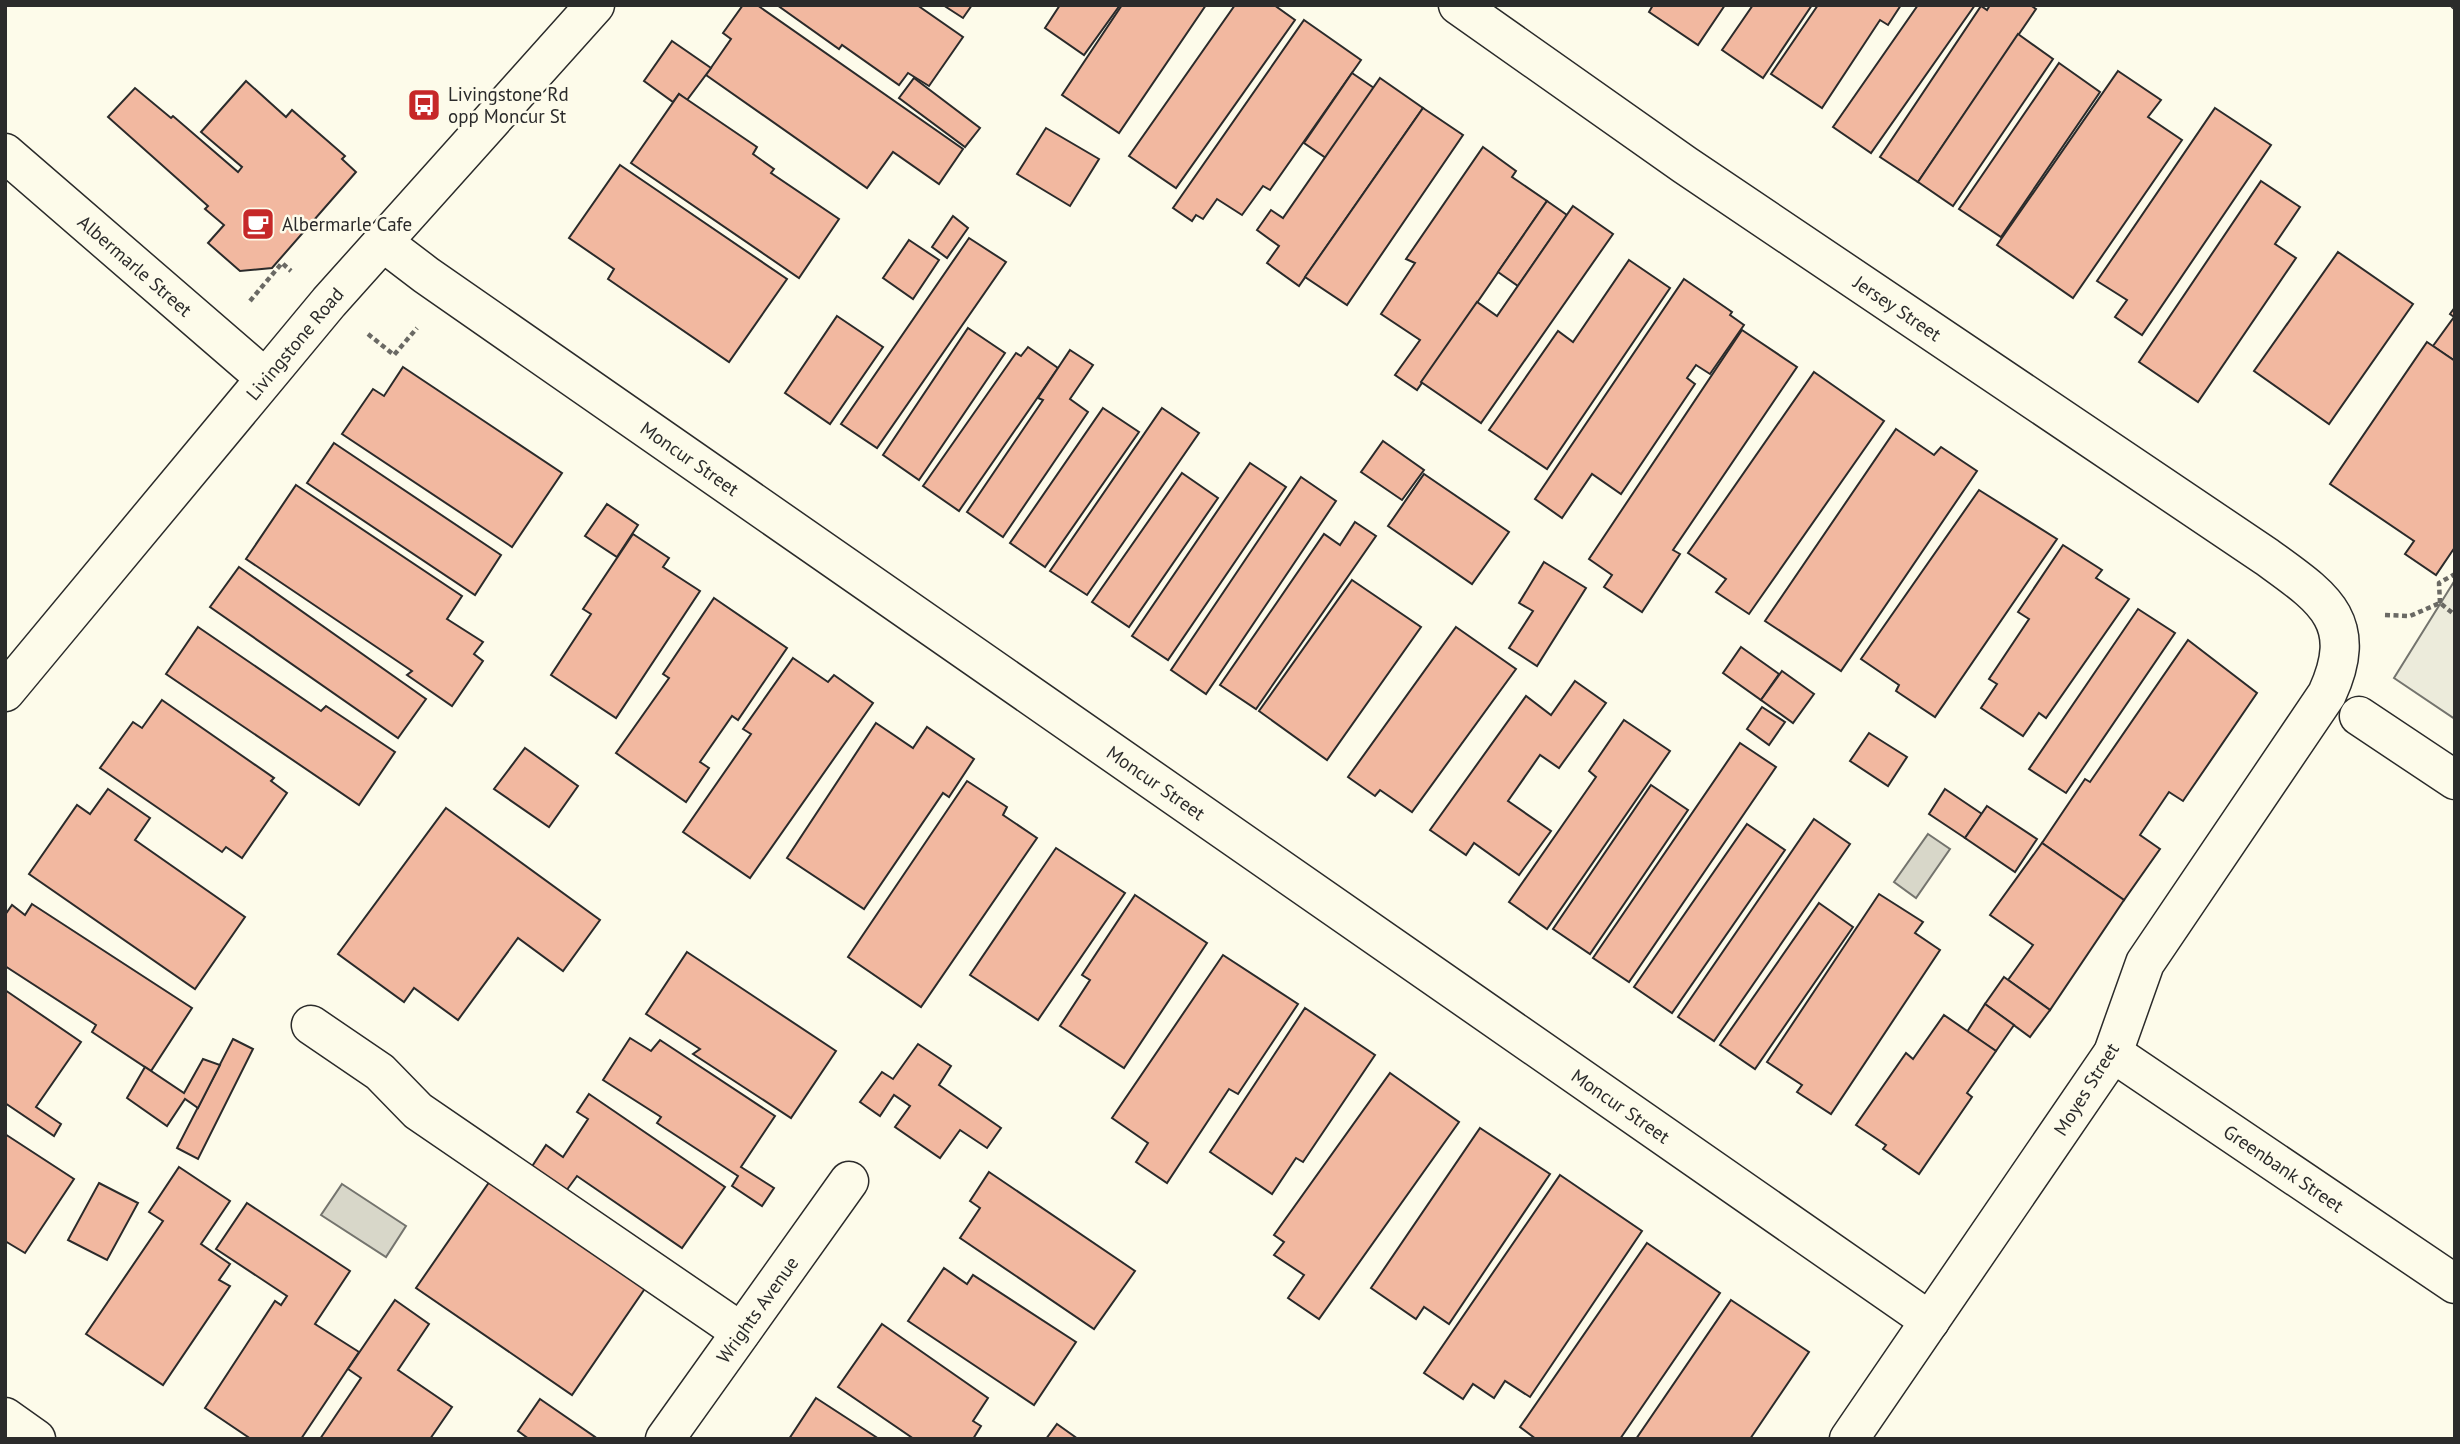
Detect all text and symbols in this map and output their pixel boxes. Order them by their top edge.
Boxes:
place label: Livingstone Rd opp Moncur St [448,82,569,128]
bus stop icon: Livingstone Rd opp Moncur St [405,86,443,124]
cafe icon: Albermarle Cafe [239,205,277,243]
street label: Albermarle Street [73,210,198,322]
place label: Albermarle Cafe [282,212,412,236]
street label: Jersey Street [1848,270,1946,347]
street label: Livingstone Road [241,282,348,405]
street label: Moncur Street [636,416,744,501]
street label: Moncur Street [1102,740,1210,826]
street label: Moyes Street [2048,1038,2124,1140]
street label: Moncur Street [1567,1063,1675,1149]
street label: Greenbank Street [2219,1119,2349,1218]
street label: Wrights Avenue [711,1252,804,1368]

